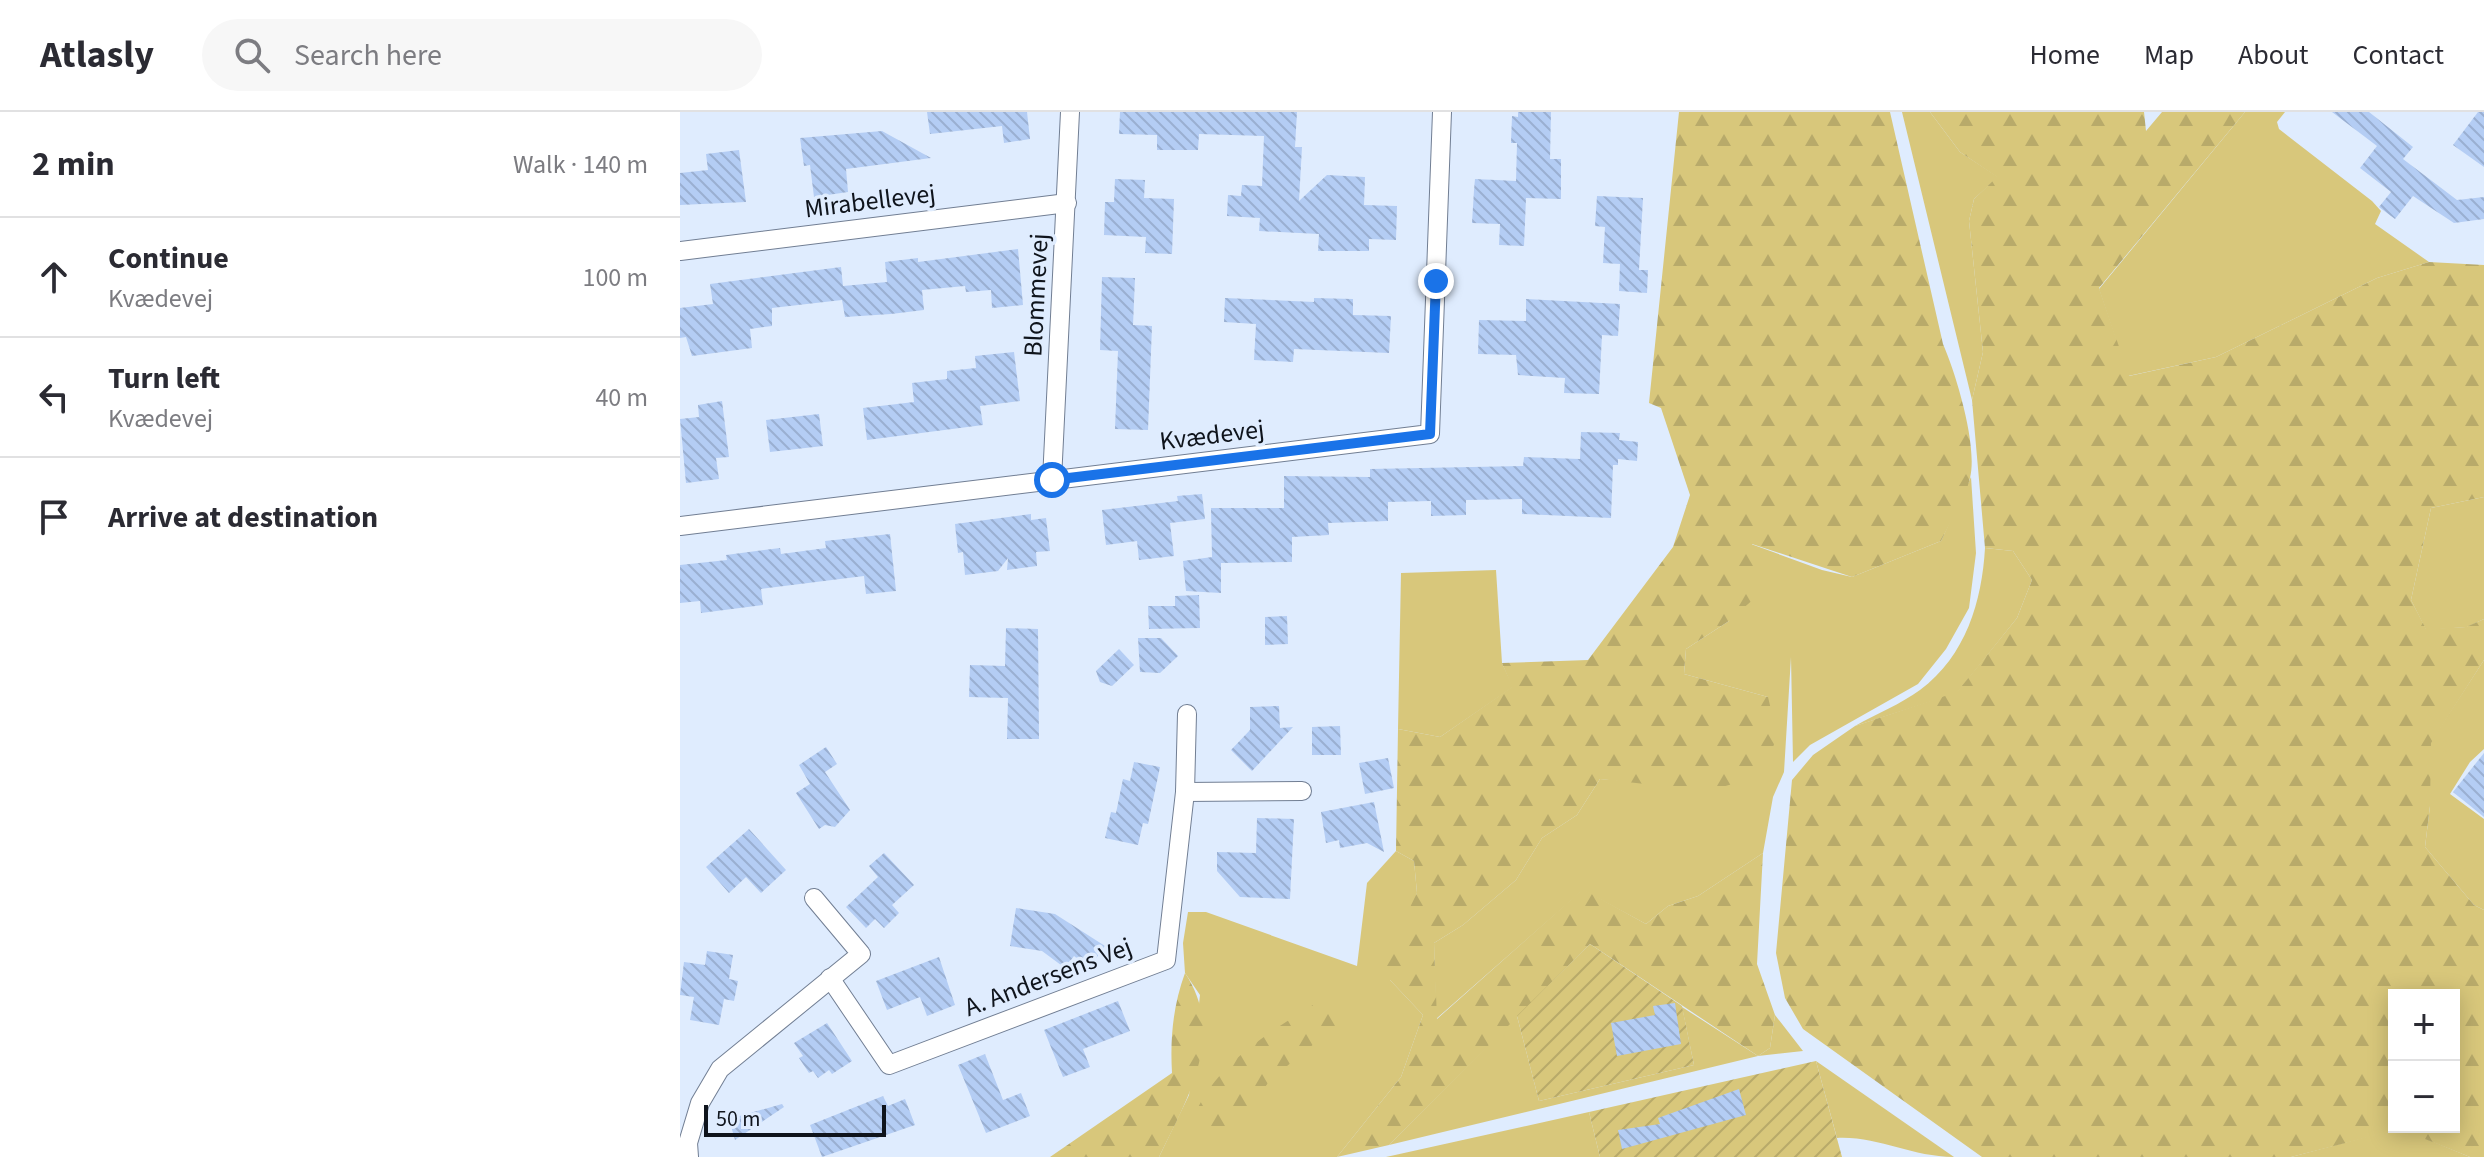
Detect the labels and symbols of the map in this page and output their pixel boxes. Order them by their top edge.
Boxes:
street label: Mirabellevej [802,175,938,227]
street label: Blommevej [1014,232,1058,358]
route end [1418,263,1454,299]
street label: Kvædevej [1158,410,1266,460]
route start [1034,462,1070,498]
street label: A. Andersens Vej [959,928,1137,1026]
scale bar [704,1101,886,1137]

